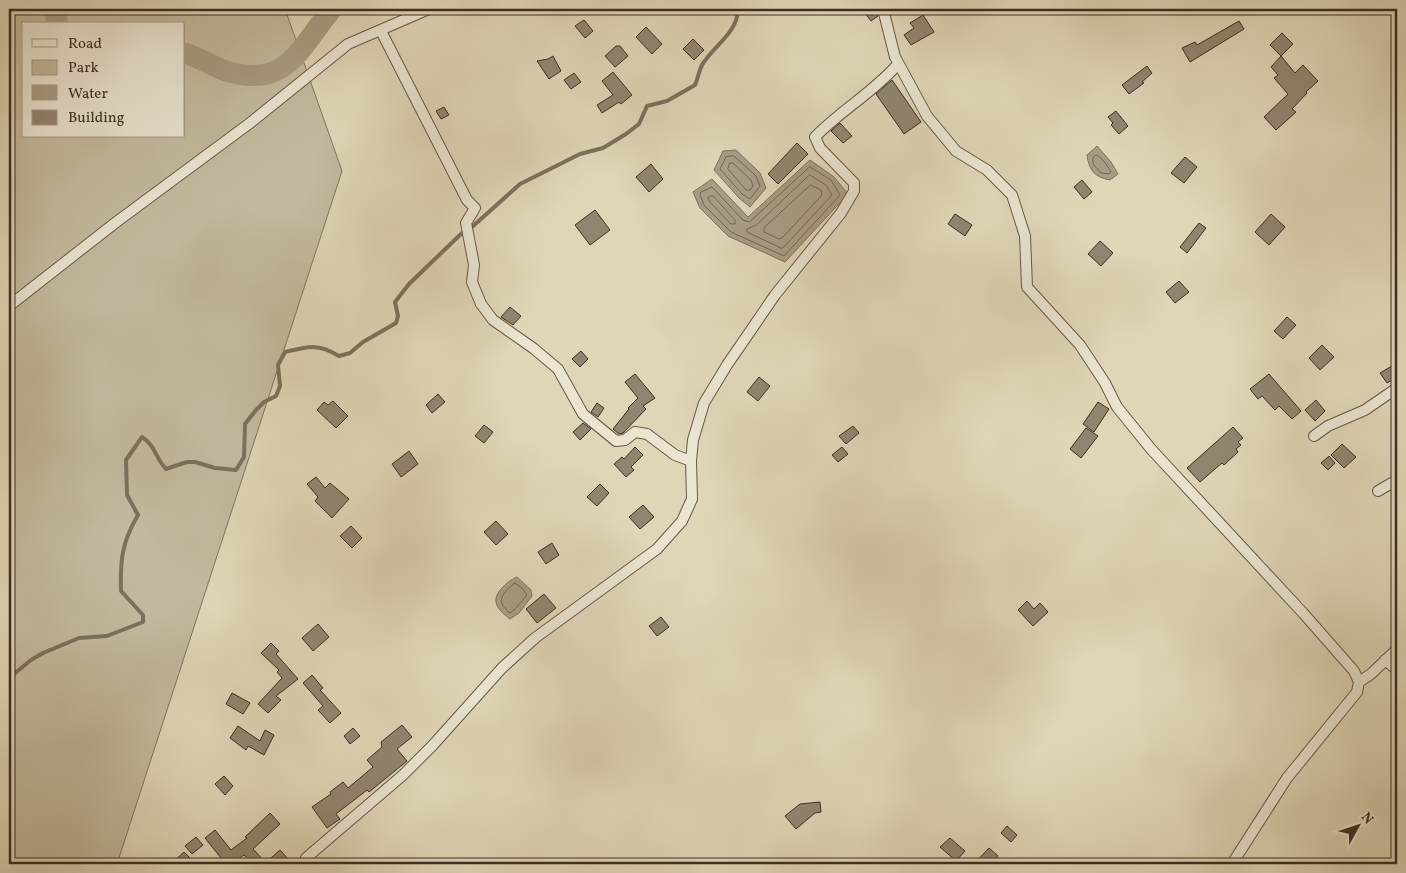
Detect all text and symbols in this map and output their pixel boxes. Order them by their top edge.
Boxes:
legend [22,22,185,138]
text: Road [68,34,102,55]
text: Park [68,58,99,79]
text: Water [68,84,108,105]
text: Building [68,108,125,129]
north arrow [1334,800,1384,850]
text: N [1356,809,1377,829]

